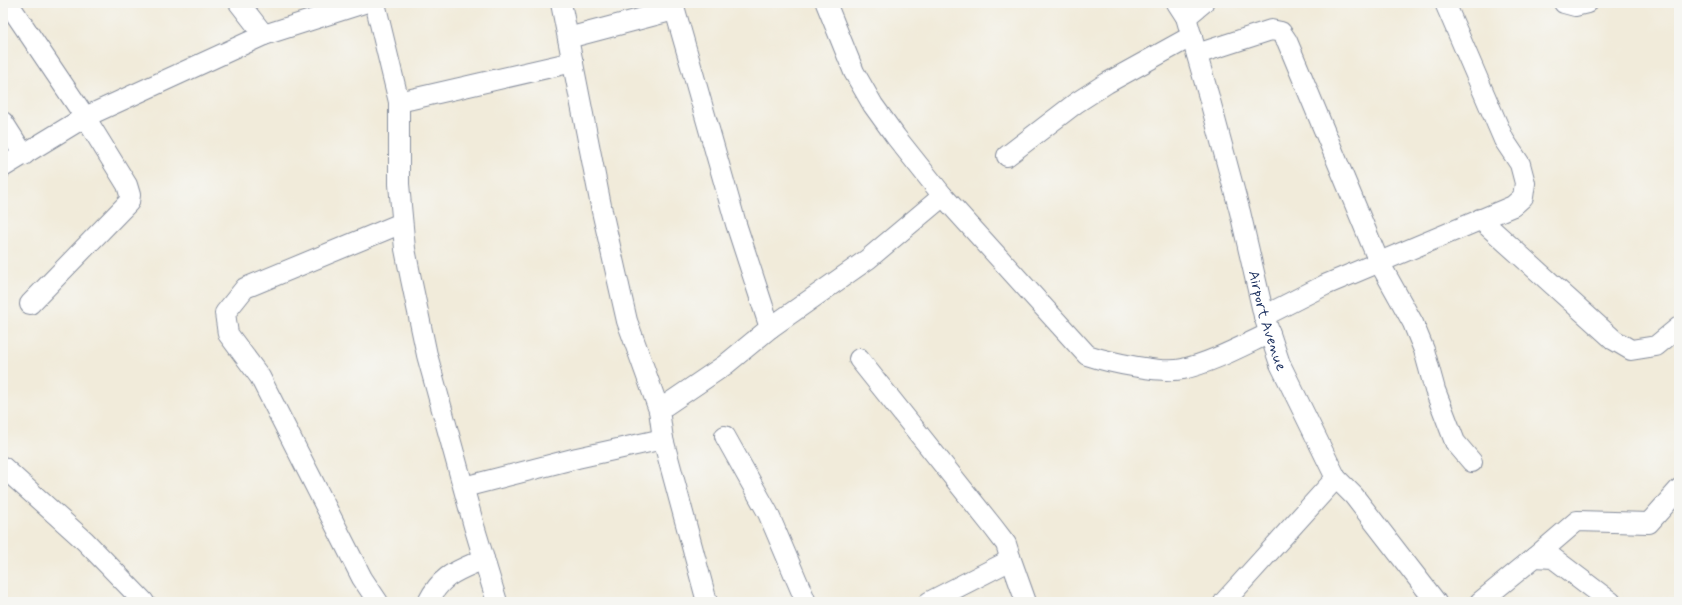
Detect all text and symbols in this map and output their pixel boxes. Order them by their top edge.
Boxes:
street label: Airport Avenue [1243,269,1291,375]

